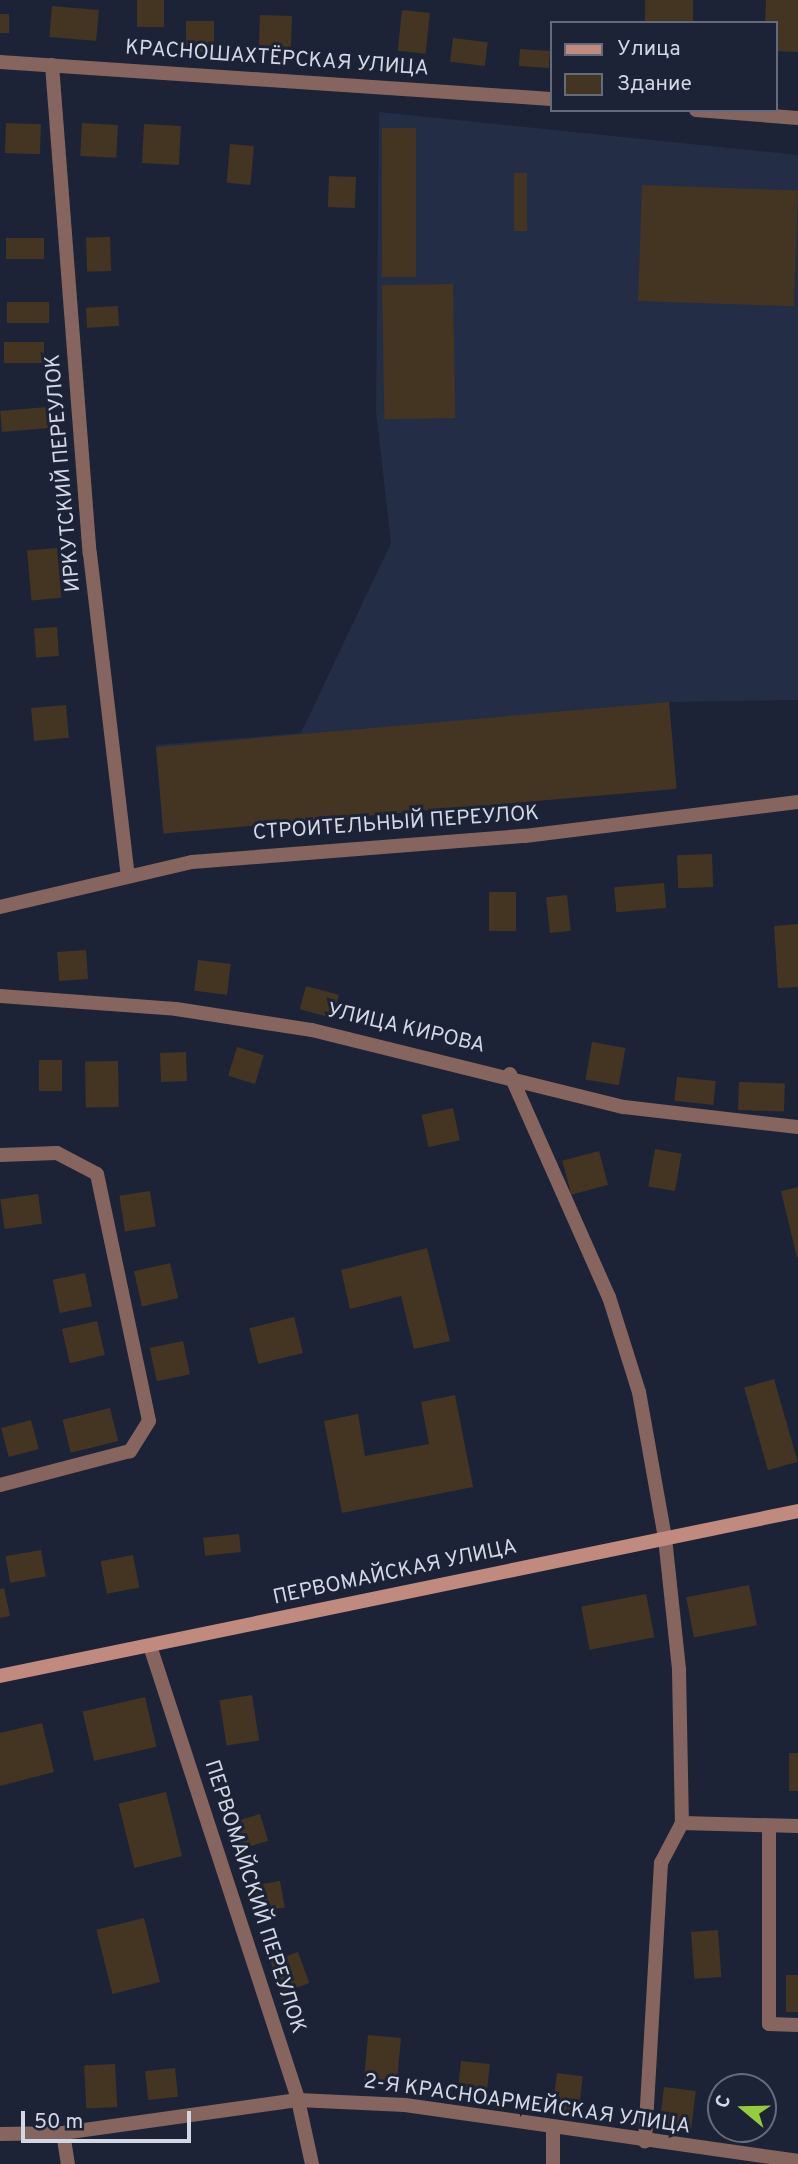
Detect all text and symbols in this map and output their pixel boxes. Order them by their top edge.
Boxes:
legend [550,21,777,112]
street label: КРАСНОШАХТЁРСКАЯ УЛИЦА [124,36,430,82]
text: Улица [617,36,681,63]
text: Здание [617,71,692,98]
street label: ИРКУТСКИЙ ПЕРЕУЛОК [41,353,87,593]
street label: СТРОИТЕЛЬНЫЙ ПЕРЕУЛОК [252,801,540,847]
street label: УЛИЦА КИРОВА [324,998,488,1060]
street label: ПЕРВОМАЙСКАЯ УЛИЦА [271,1535,519,1611]
street label: ПЕРВОМАЙСКИЙ ПЕРЕУЛОК [198,1757,310,2037]
street label: 2-Я КРАСНОАРМЕЙСКАЯ УЛИЦА [362,2070,692,2140]
north arrow [707,2073,777,2143]
text: С [711,2092,737,2111]
scale bar [24,2098,194,2142]
text: 50 m [34,2109,83,2136]

